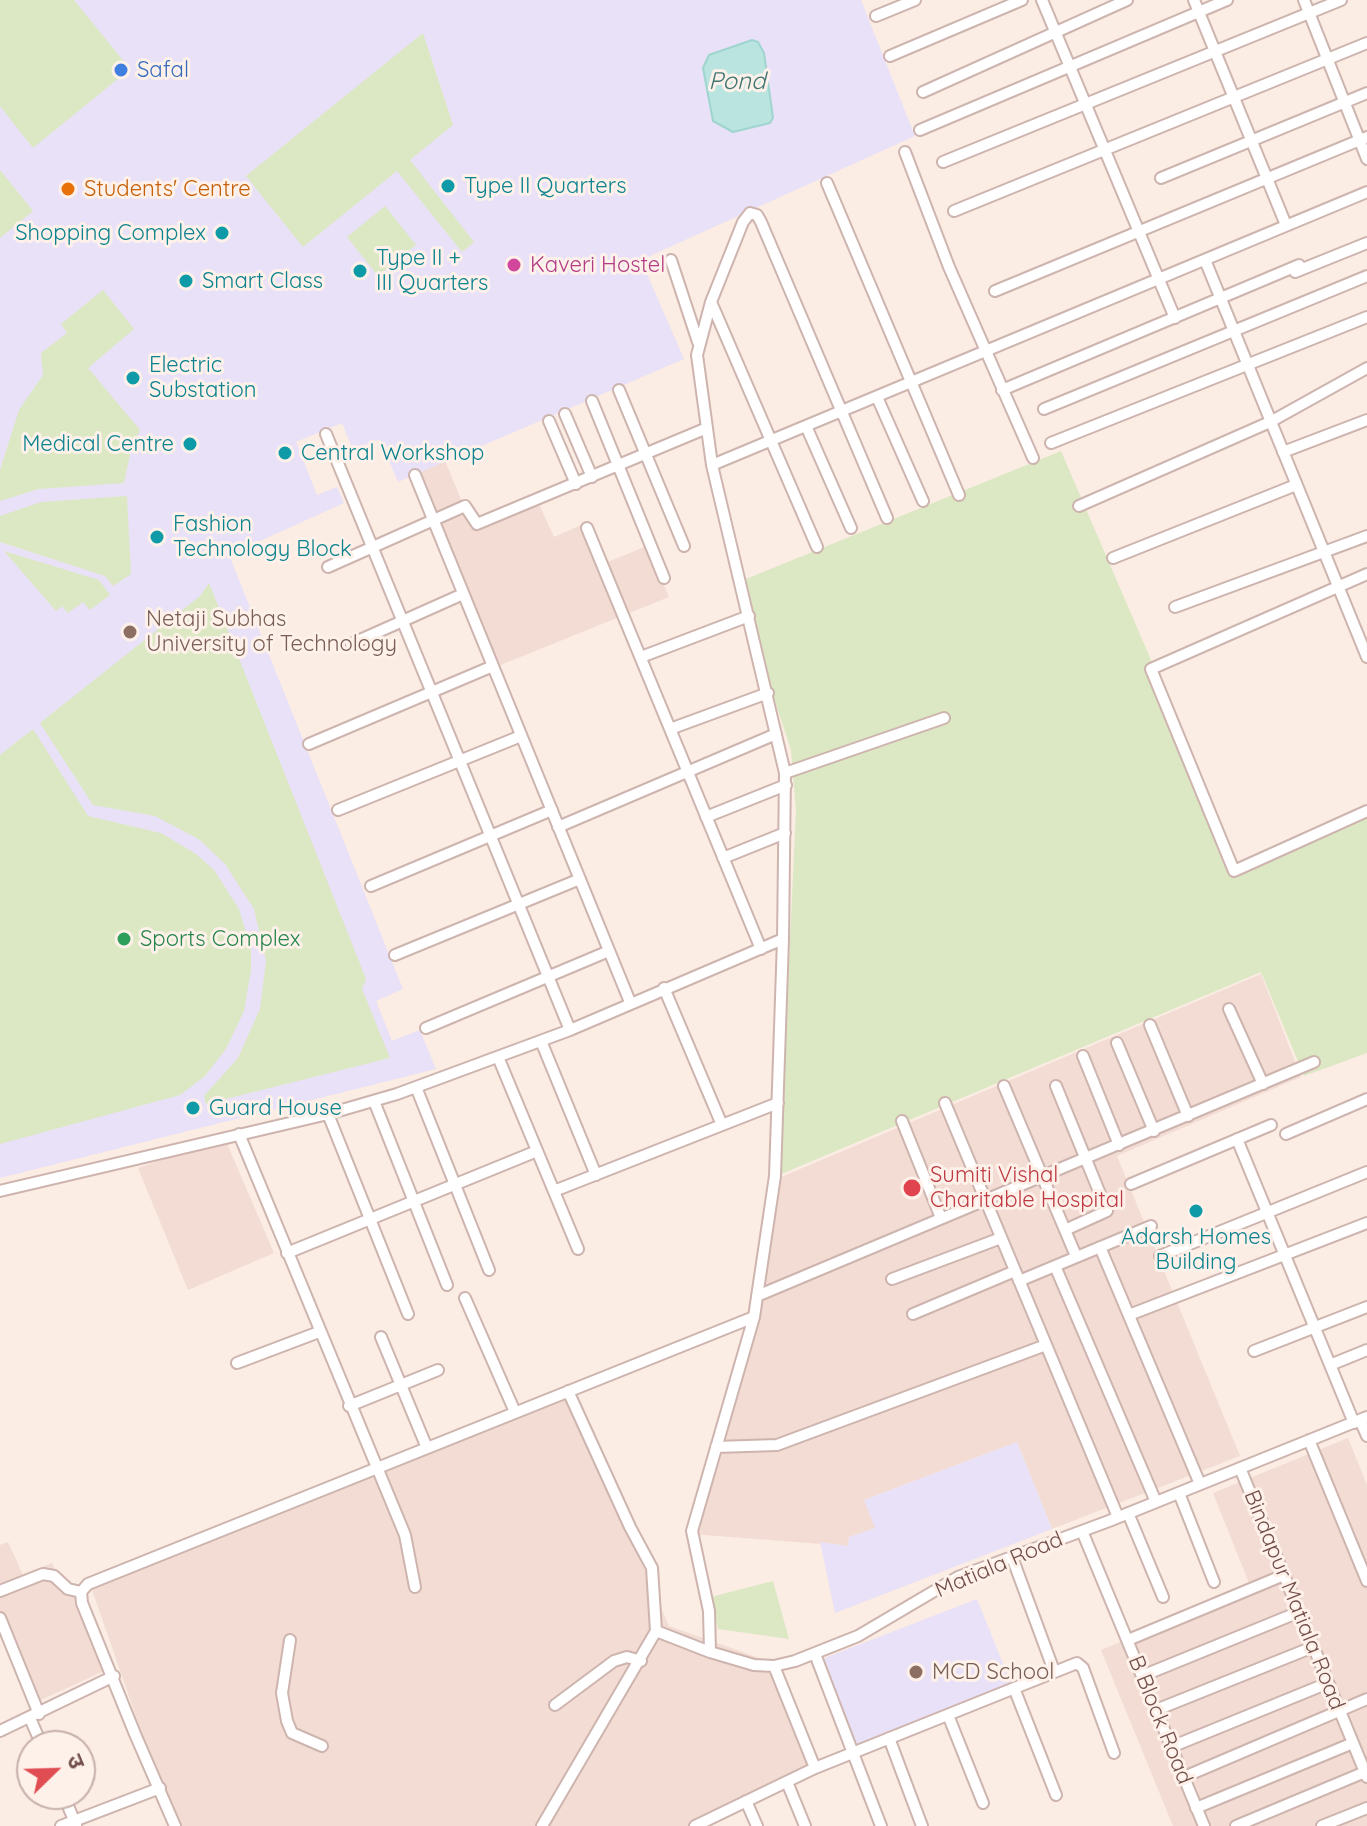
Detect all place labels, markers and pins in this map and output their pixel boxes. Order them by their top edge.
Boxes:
place label: Safal [137,57,189,83]
marker: Safal [112,61,130,79]
place label: Type II Quarters [464,173,626,199]
place label: Students' Centre [84,176,251,202]
marker: Type II Quarters [439,177,457,195]
marker: Students' Centre [59,180,77,198]
place label: Shopping Complex [15,220,206,246]
marker: Shopping Complex [213,224,231,242]
place label: Type II + III Quarters [376,245,488,296]
place label: Kaveri Hostel [530,252,665,278]
marker: Kaveri Hostel [505,256,523,274]
marker: Type II + III Quarters [351,262,369,280]
place label: Smart Class [202,268,323,294]
marker: Smart Class [177,272,195,290]
place label: Electric Substation [149,352,256,404]
marker: Electric Substation [124,369,142,387]
place label: Medical Centre [22,431,174,457]
marker: Medical Centre [181,435,199,453]
place label: Central Workshop [301,440,484,466]
marker: Central Workshop [276,444,294,462]
place label: Fashion Technology Block [173,511,352,562]
marker: Fashion Technology Block [148,528,166,546]
place label: Netaji Subhas University of Technology [146,606,397,658]
marker: Netaji Subhas University of Technology [121,623,139,641]
place label: Sports Complex [140,926,300,952]
marker: Sports Complex [115,930,133,948]
place label: Guard House [209,1095,342,1121]
marker: Guard House [184,1099,202,1117]
place label: Sumiti Vishal Charitable Hospital [930,1162,1124,1214]
marker: Sumiti Vishal Charitable Hospital [901,1177,923,1199]
marker: Adarsh Homes Building [1187,1202,1205,1220]
place label: Adarsh Homes Building [1121,1224,1271,1276]
place label: MCD School [932,1659,1054,1685]
marker: MCD School [907,1663,925,1681]

